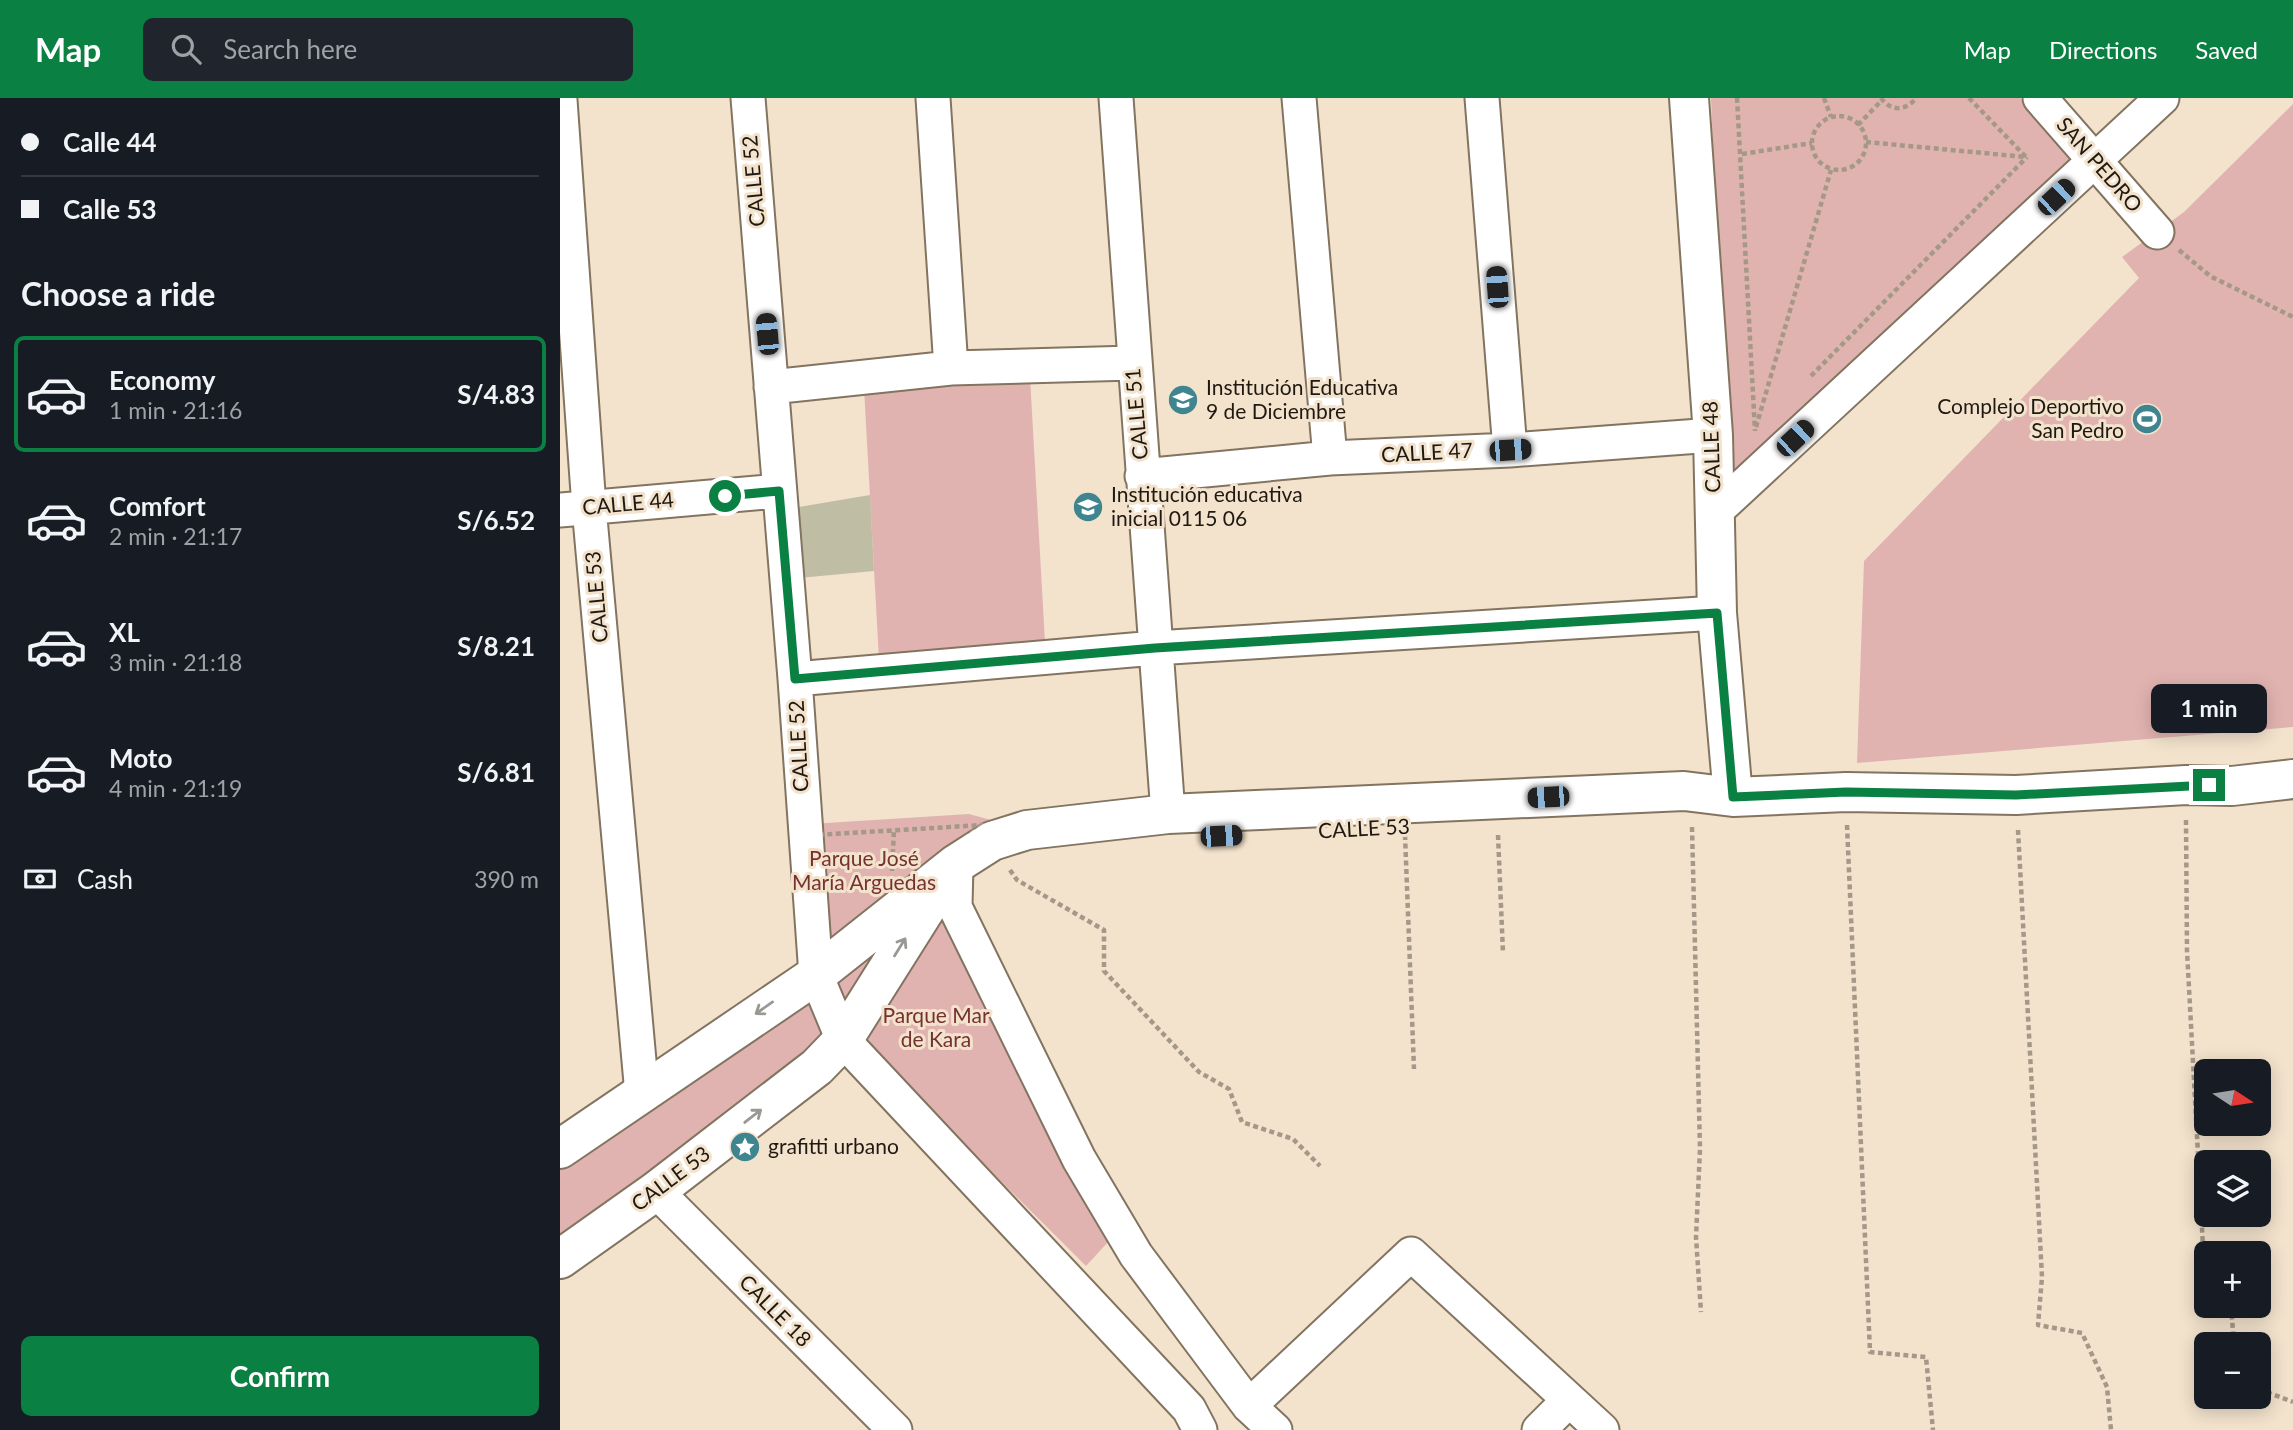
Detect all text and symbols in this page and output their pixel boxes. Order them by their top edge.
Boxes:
search box [143,18,633,81]
text: Map [35,29,101,69]
icon: search [167,30,205,68]
text: Search here [223,33,357,65]
text: Map [1964,35,2011,64]
text: Directions [2049,35,2157,64]
text: Saved [2195,35,2258,64]
street label: SAN PEDRO [2052,112,2148,216]
text: Calle 44 [63,126,157,158]
street label: CALLE 52 [736,134,769,228]
car [2034,175,2079,219]
text: Calle 53 [63,193,157,225]
car [1486,265,1509,309]
text: Choose a ride [21,274,215,313]
car [755,312,780,356]
icon: car [25,363,88,426]
text: Economy [109,364,215,396]
street label: CALLE 51 [1119,367,1152,461]
place label: Institución Educativa 9 de Diciembre [1206,374,1398,423]
text: S/4.83 [457,378,535,410]
school or university icon: Institución Educativa 9 de Diciembre [1166,383,1200,417]
place label: Complejo Deportivo San Pedro [1937,393,2124,442]
text: 1 min · 21:16 [109,396,242,424]
street label: CALLE 48 [1696,401,1725,493]
sports icon: Complejo Deportivo San Pedro [2130,402,2164,436]
car [1773,416,1818,460]
street label: CALLE 47 [1380,437,1473,466]
car [1489,438,1532,462]
route start [709,480,741,512]
place label: Institución educativa inicial 0115 06 [1111,481,1303,530]
street label: CALLE 44 [581,486,675,519]
icon: car [25,489,88,552]
text: Comfort [109,490,206,522]
school or university icon: Institución educativa inicial 0115 06 [1071,490,1105,524]
text: S/6.52 [457,504,535,536]
text: 2 min · 21:17 [109,522,242,550]
street label: CALLE 53 [579,550,612,644]
icon: car [25,615,88,678]
text: XL [109,616,140,648]
text: S/8.21 [457,630,535,662]
text: 3 min · 21:18 [109,648,242,676]
callout: 1 min [2151,684,2267,732]
text: 1 min [2180,694,2238,722]
street label: CALLE 52 [783,700,812,793]
icon: car [25,741,88,804]
text: Moto [109,742,172,774]
text: S/6.81 [457,756,535,788]
route end [2193,769,2225,801]
text: 4 min · 21:19 [109,774,242,802]
car [1527,785,1570,809]
street label: CALLE 53 [1317,813,1410,842]
car [1200,824,1243,848]
park label: Parque José María Arguedas [792,845,936,894]
icon: cash [21,860,59,898]
text: Cash [77,863,133,895]
text: 390 m [474,865,539,893]
one-way arrow [892,938,907,957]
one-way arrow [755,1001,774,1015]
park label: Parque Mar de Kara [882,1002,990,1051]
north arrow [2194,1059,2272,1136]
map controls [2194,1059,2271,1409]
one-way arrow [743,1109,761,1124]
place icon: grafitti urbano [728,1130,762,1164]
place label: grafitti urbano [768,1133,899,1158]
street label: CALLE 53 [626,1140,714,1215]
button: layers [2194,1150,2271,1227]
button: + [2194,1241,2271,1318]
street label: CALLE 18 [735,1269,817,1351]
button: − [2194,1332,2271,1409]
button: Confirm [21,1336,539,1416]

